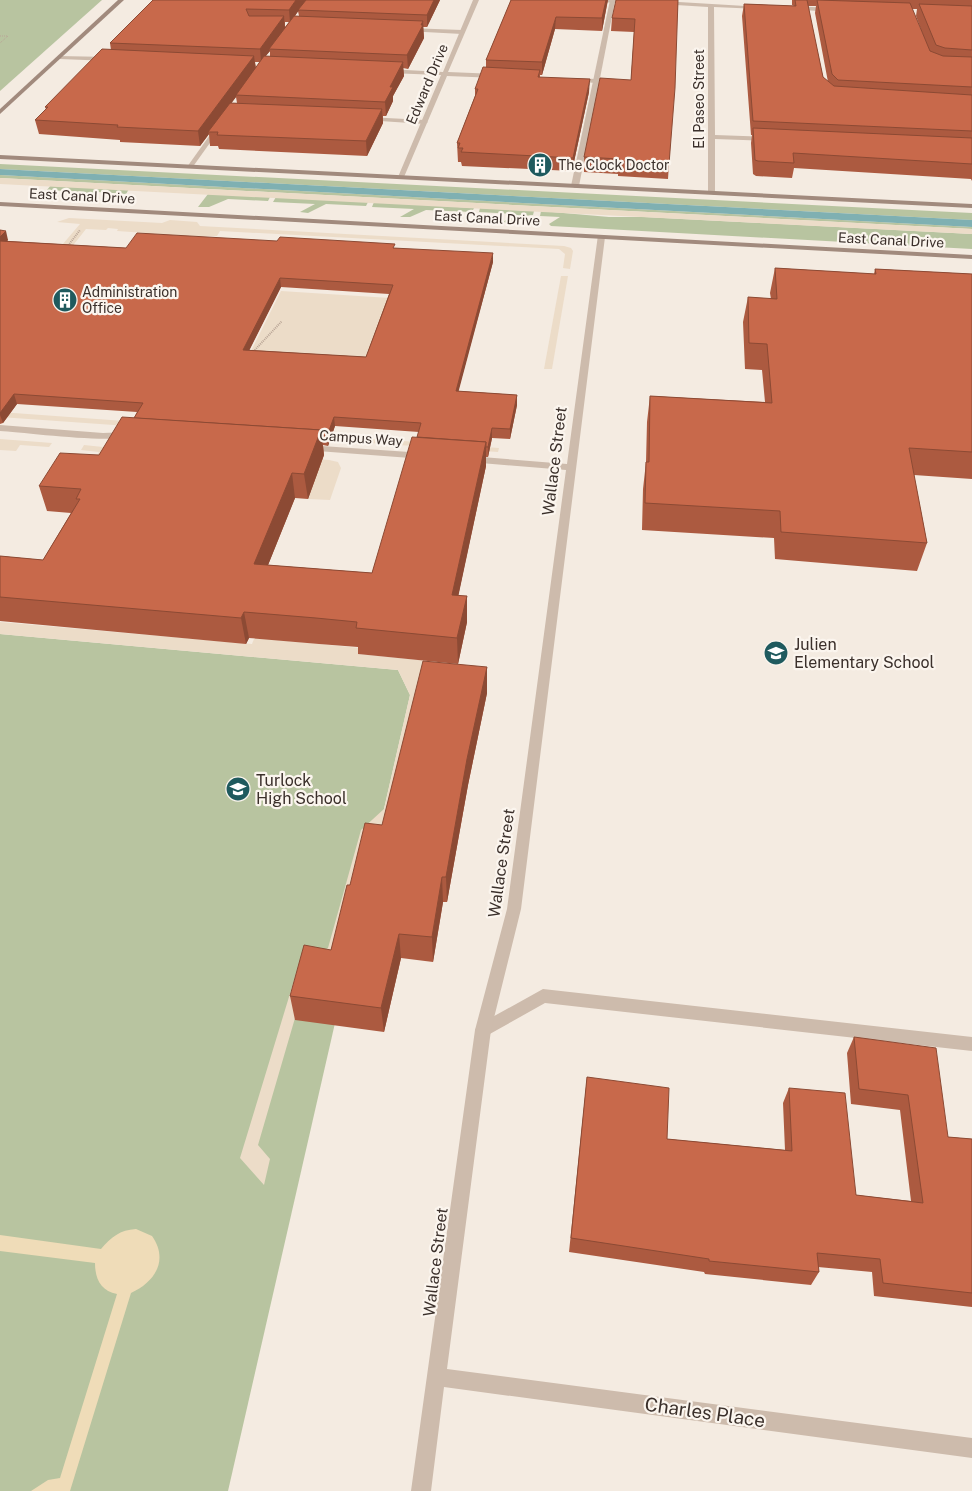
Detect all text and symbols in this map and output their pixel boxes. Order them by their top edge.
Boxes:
street label: Edward Drive [403,41,451,127]
street label: El Paseo Street [691,49,707,149]
building icon: The Clock Doctor [527,152,553,178]
place label: The Clock Doctor [558,157,669,173]
street label: East Canal Drive [29,185,136,207]
street label: East Canal Drive [434,207,541,229]
street label: East Canal Drive [838,229,945,251]
place label: Administration Office [82,284,177,316]
building icon: Administration Office [52,287,78,313]
street label: Wallace Street [538,405,571,517]
street label: Campus Way [319,427,404,449]
place label: Julien Elementary School [794,635,935,672]
school or university icon: Julien Elementary School [763,640,789,666]
place label: Turlock High School [256,771,347,808]
school or university icon: Turlock High School [225,776,251,802]
street label: Wallace Street [484,807,519,919]
street label: Wallace Street [419,1206,452,1318]
street label: Charles Place [643,1393,767,1431]

